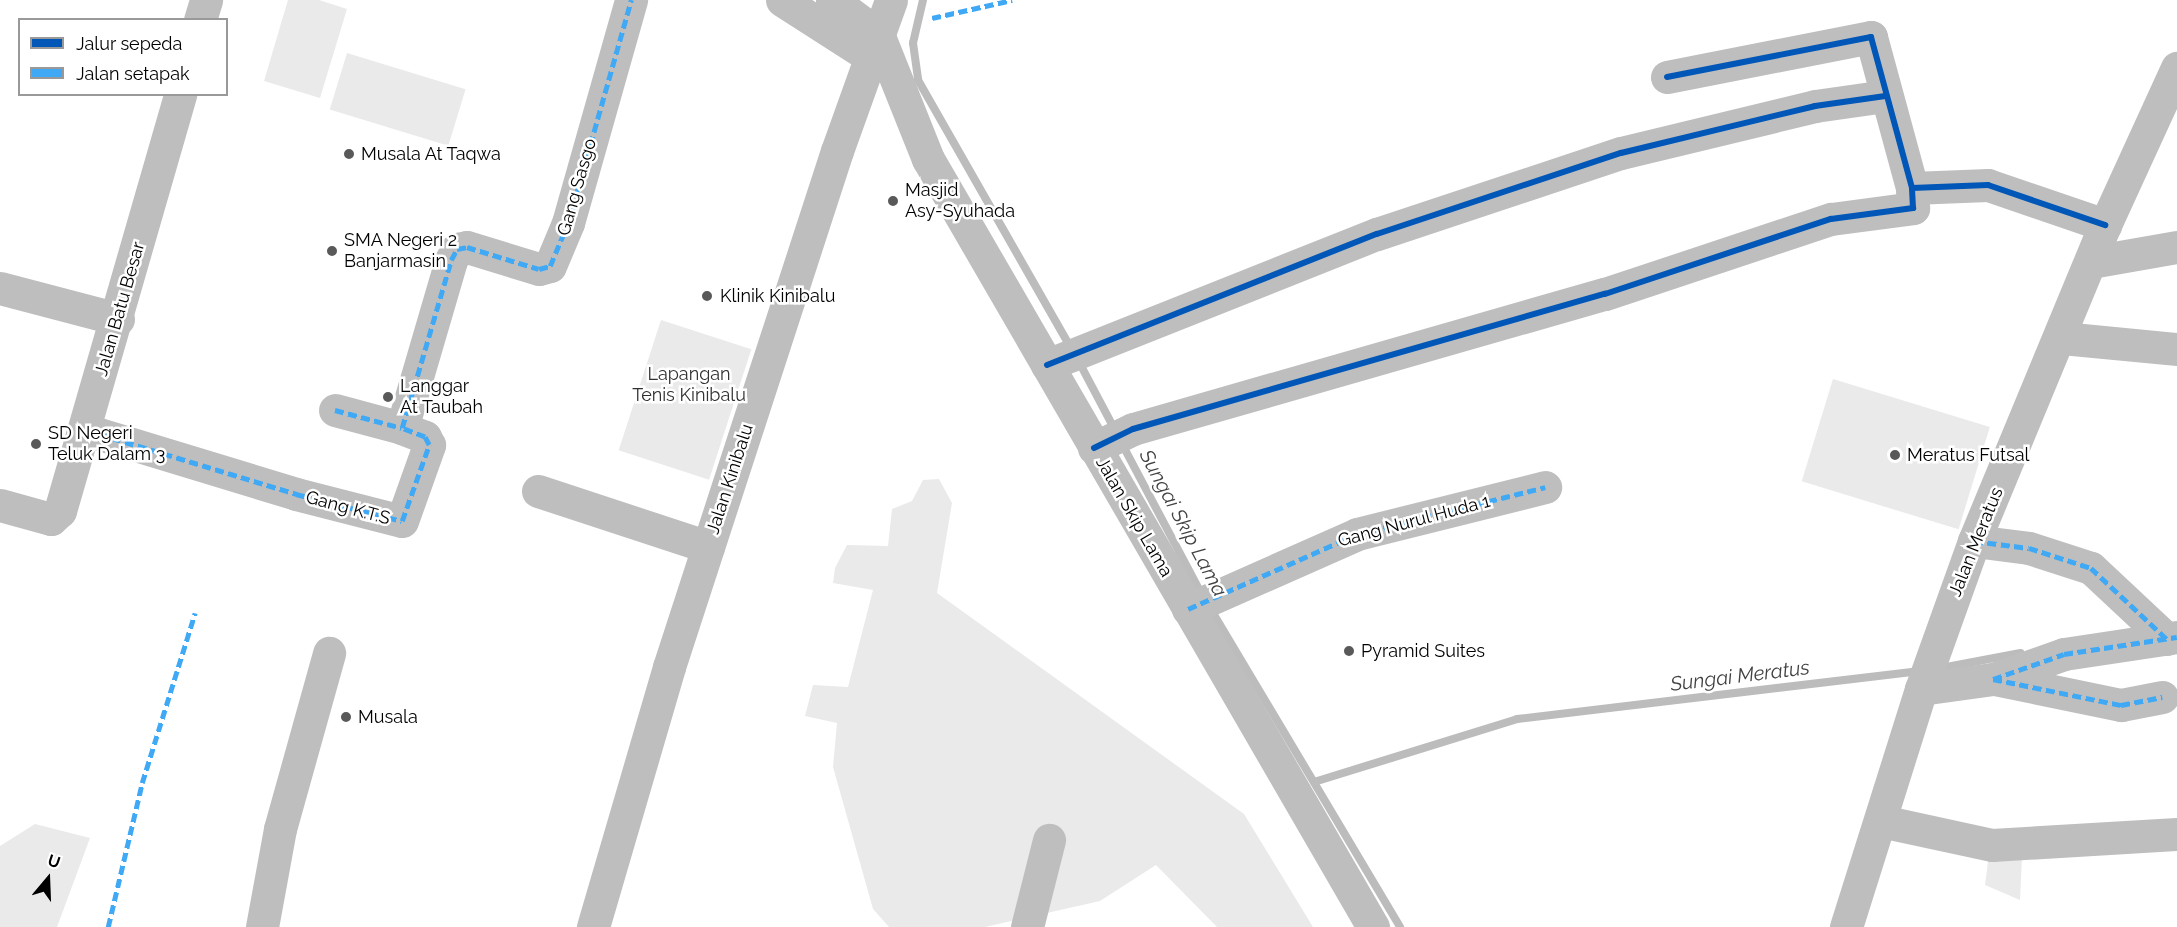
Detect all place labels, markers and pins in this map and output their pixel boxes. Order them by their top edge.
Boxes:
place label: Musala At Taqwa [361,143,502,165]
marker: Musala At Taqwa [342,147,356,161]
place label: Masjid Asy-Syuhada [905,180,1015,222]
marker: Masjid Asy-Syuhada [886,194,900,208]
place label: SMA Negeri 2 Banjarmasin [344,230,458,272]
marker: SMA Negeri 2 Banjarmasin [325,244,339,258]
place label: Klinik Kinibalu [720,285,835,307]
marker: Klinik Kinibalu [698,287,716,305]
place label: Langgar At Taubah [400,376,483,418]
marker: Langgar At Taubah [381,390,395,404]
place label: SD Negeri Teluk Dalam 3 [48,423,165,466]
marker: SD Negeri Teluk Dalam 3 [29,437,43,451]
place label: Meratus Futsal [1907,444,2029,466]
marker: Meratus Futsal [1888,448,1902,462]
place label: Pyramid Suites [1361,640,1485,662]
marker: Pyramid Suites [1342,644,1356,658]
place label: Musala [358,706,418,728]
marker: Musala [339,710,353,724]

